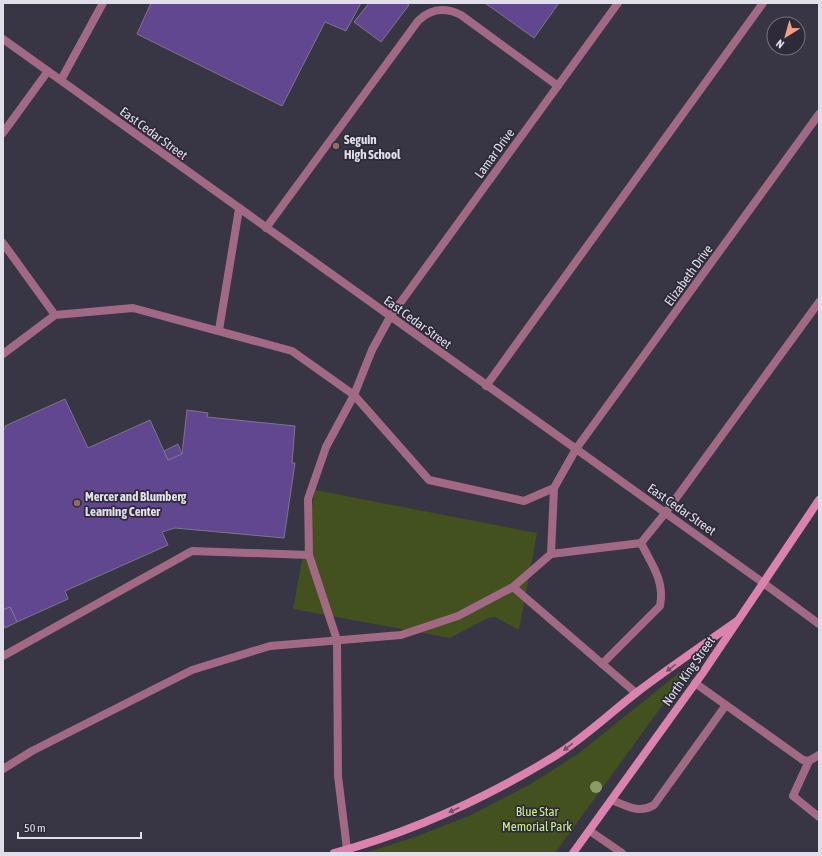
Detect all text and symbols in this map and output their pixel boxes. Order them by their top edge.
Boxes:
north arrow [766,16,806,56]
text: N [774,37,786,51]
street label: East Cedar Street [117,104,191,163]
street label: Lamar Drive [471,126,517,181]
place label: Seguin High School [344,132,401,162]
marker: Seguin High School [331,141,341,151]
street label: Elizabeth Drive [661,242,716,309]
street label: East Cedar Street [381,293,455,352]
street label: East Cedar Street [645,480,719,539]
place label: Mercer and Blumberg Learning Center [85,489,187,519]
marker: Mercer and Blumberg Learning Center [72,498,82,508]
street label: North King Street [659,634,718,709]
one-way arrow [666,664,676,672]
one-way arrow [562,743,573,751]
park label: Blue Star Memorial Park [502,804,572,834]
one-way arrow [448,807,460,813]
scale bar [18,814,141,840]
text: 50 m [24,821,46,835]

